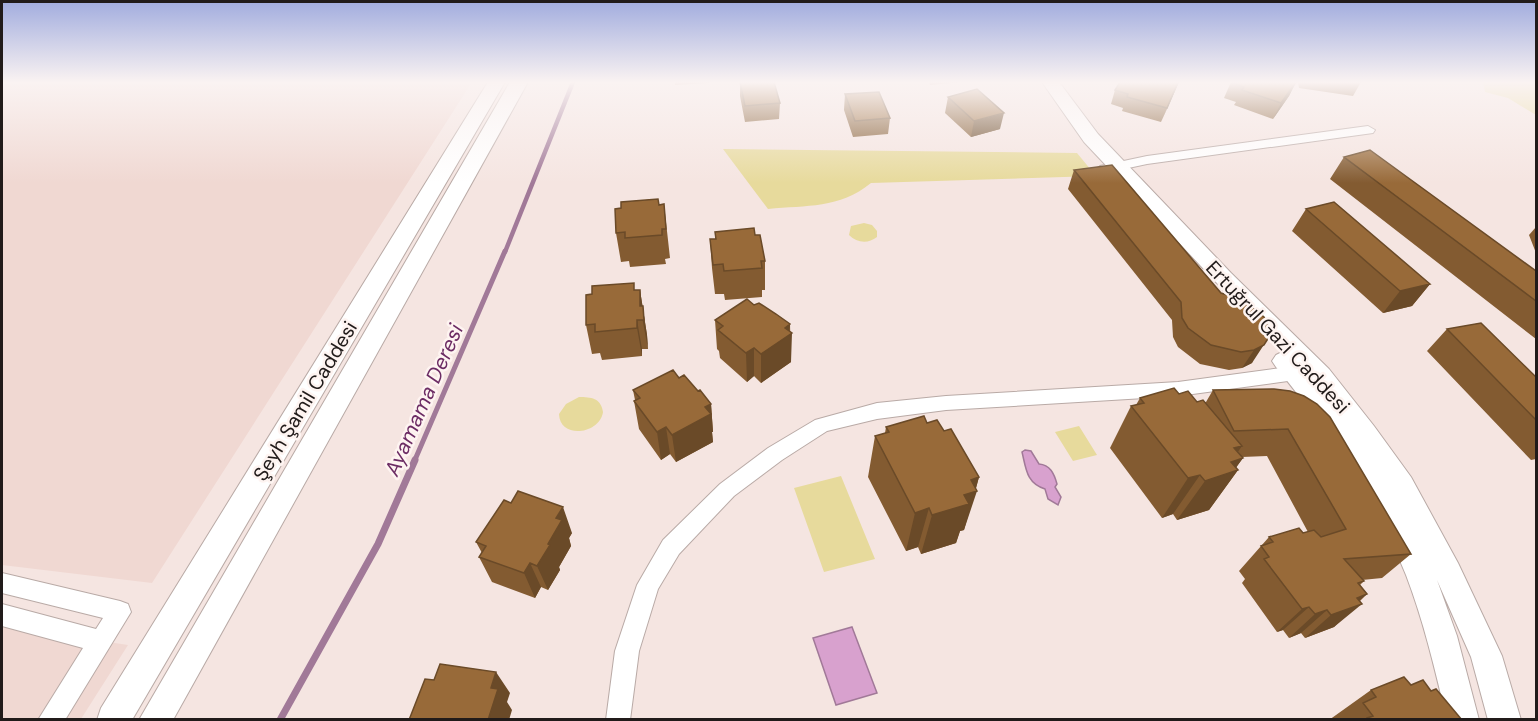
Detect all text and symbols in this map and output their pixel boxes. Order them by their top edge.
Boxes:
street label: Ertuğrul Gazi Caddesi [1200,255,1356,419]
street label: Şeyh Şamil Caddesi [247,316,363,486]
water label: Ayamama Deresi [378,319,470,481]

